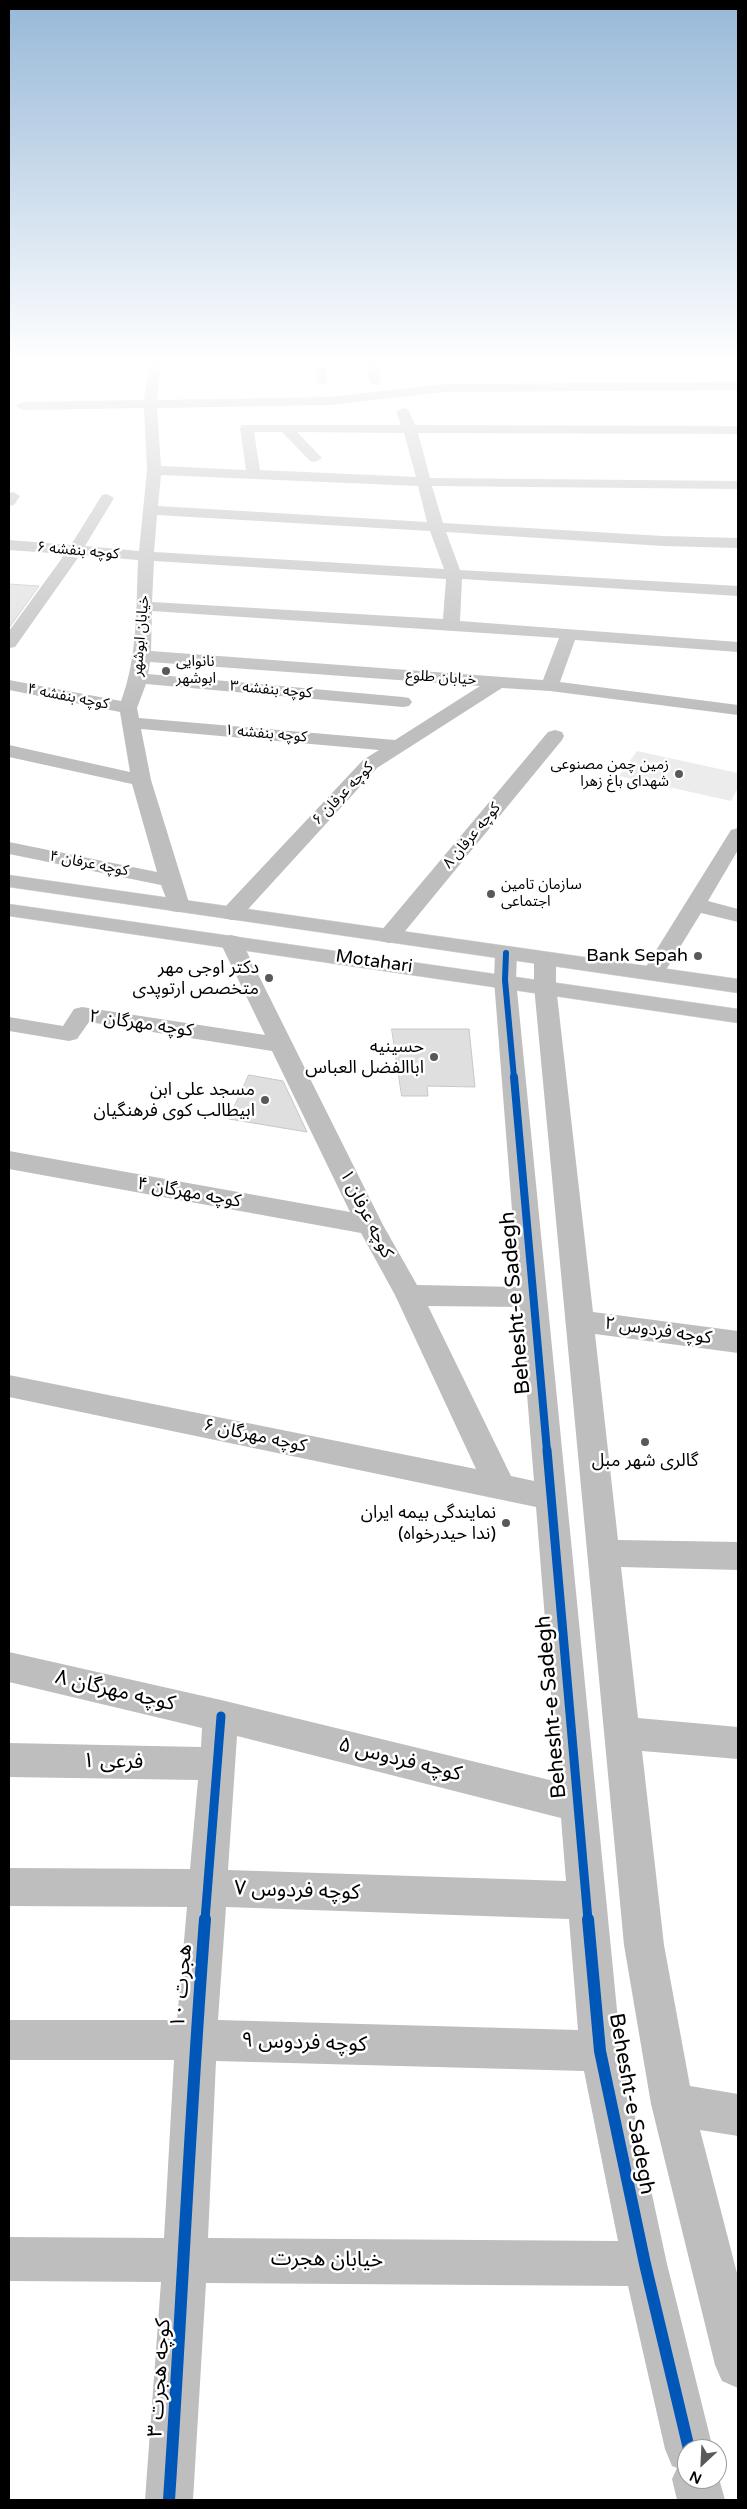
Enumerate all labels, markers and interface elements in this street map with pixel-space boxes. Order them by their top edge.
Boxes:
street label: کوچه بنفشه ۶ [36,538,120,564]
street label: خیابان ابوشهر [128,595,154,677]
place label: نانوایی ابوشهر [176,653,216,688]
marker: نانوایی ابوشهر [160,665,172,677]
street label: خیابان طلوع [405,667,477,689]
street label: کوچه بنفشه ۳ [229,677,313,703]
street label: کوچه بنفشه ۴ [26,680,110,714]
street label: کوچه بنفشه ۱ [224,721,308,747]
place label: زمین چمن مصنوعی شهدای باغ زهرا [551,756,669,791]
street label: کوچه عرفان ۶ [309,759,377,829]
marker: زمین چمن مصنوعی شهدای باغ زهرا [673,768,685,780]
street label: کوچه عرفان ۸ [439,800,505,872]
street label: کوچه عرفان ۴ [48,848,130,880]
place label: سازمان تامین اجتماعی [501,876,582,911]
marker: سازمان تامین اجتماعی [485,888,497,900]
place label: Bank Sepah [586,945,688,967]
street label: Motahari [334,946,414,978]
marker: Bank Sepah [692,950,704,962]
place label: دکتر اوجی مهر متخصص ارتوپدی [132,957,259,1000]
marker: دکتر اوجی مهر متخصص ارتوپدی [263,972,275,984]
street label: کوچه مهرگان ۲ [88,1006,194,1042]
place label: حسینیه اباالفضل العباس [305,1036,424,1078]
marker: حسینیه اباالفضل العباس [428,1051,440,1063]
place label: مسجد علی ابن ابیطالب کوی فرهنگیان [93,1079,255,1122]
marker: مسجد علی ابن ابیطالب کوی فرهنگیان [259,1094,271,1106]
street label: کوچه عرفان ۱ [335,1166,397,1262]
street label: کوچه مهرگان ۴ [135,1173,243,1213]
street label: Behesht-e Sadegh [495,1211,537,1395]
street label: کوچه فردوس ۲ [603,1313,713,1349]
street label: کوچه مهرگان ۶ [201,1415,309,1457]
marker: گالری شهر مبل [639,1436,651,1448]
place label: گالری شهر مبل [592,1450,698,1472]
place label: نمایندگی بیمه ایران (ندا حیدرخواه) [361,1502,496,1545]
marker: نمایندگی بیمه ایران (ندا حیدرخواه) [500,1517,512,1529]
street label: Behesht-e Sadegh [531,1615,573,1799]
street label: کوچه مهرگان ۸ [53,1665,177,1717]
street label: کوچه فردوس ۵ [336,1733,464,1787]
street label: فرعی ۱ [82,1749,144,1775]
street label: کوچه فردوس ۷ [234,1876,360,1906]
street label: هجرت ۱۰ [166,1943,198,2029]
street label: Behesht-e Sadegh [603,2011,659,2197]
street label: کوچه فردوس ۹ [241,2028,367,2058]
street label: خیابان هجرت [271,2246,383,2274]
street label: کوچه هجرت ۳ [143,2318,177,2438]
north arrow [677,2439,727,2489]
text: N [687,2467,705,2487]

